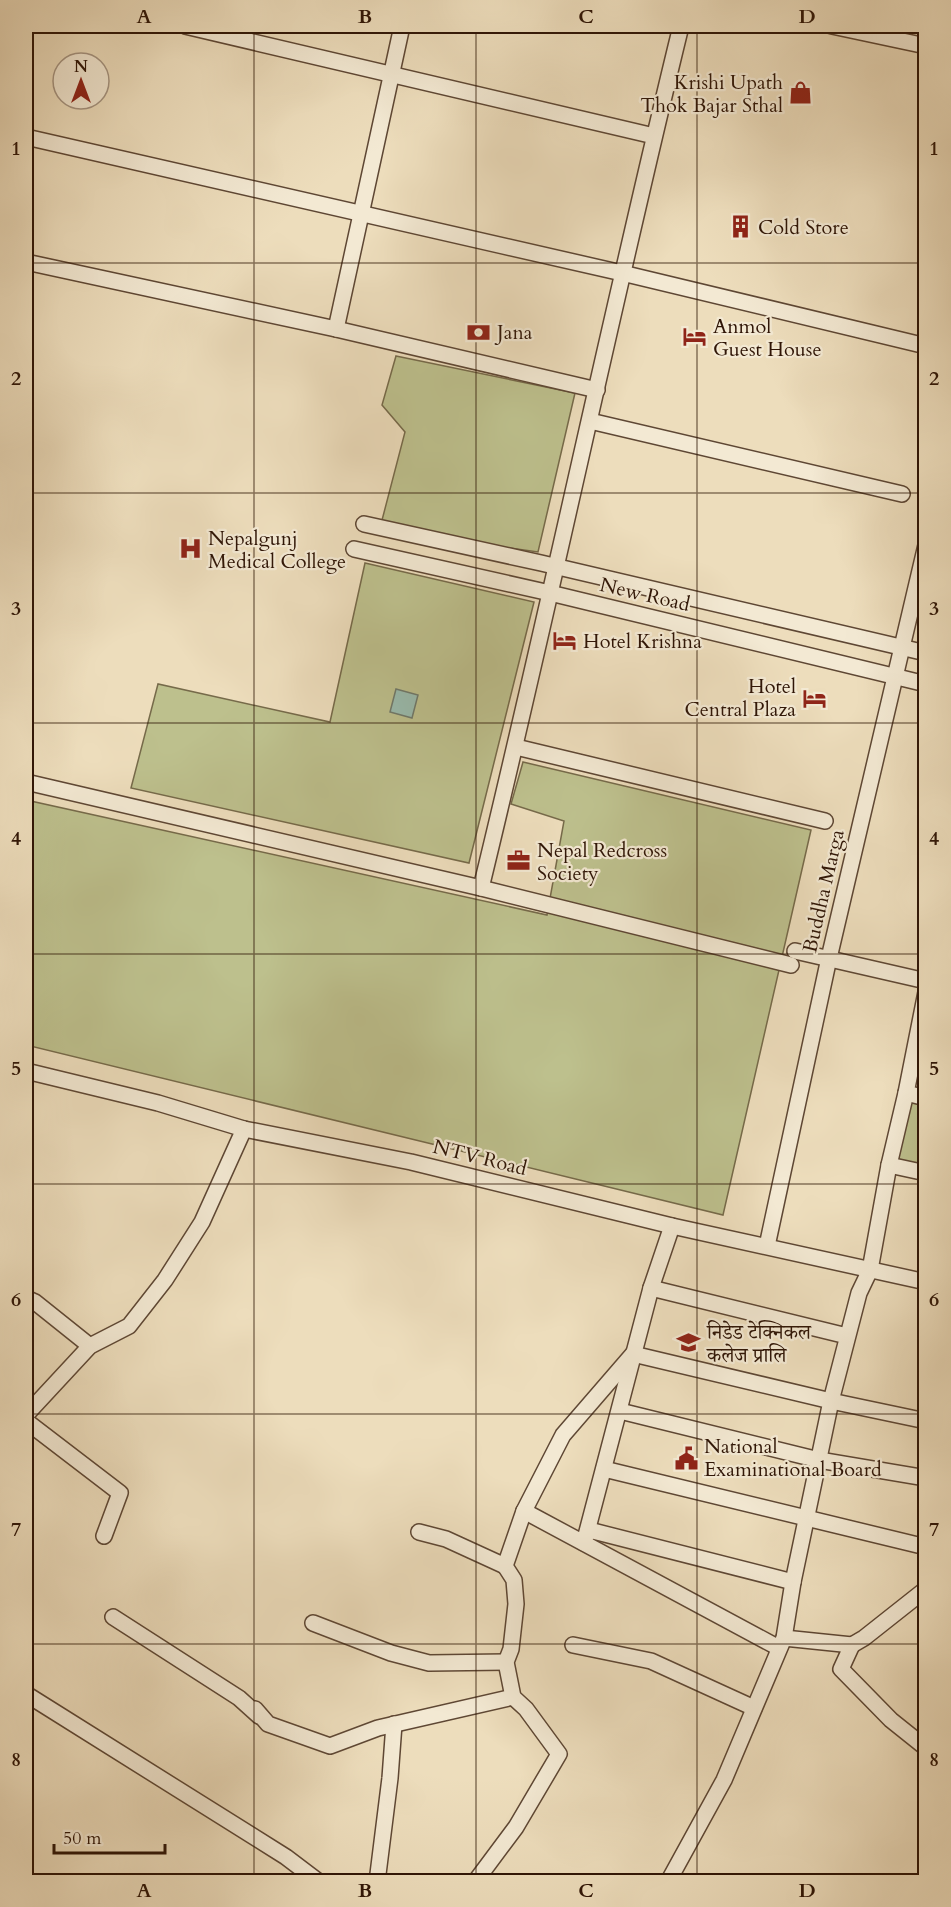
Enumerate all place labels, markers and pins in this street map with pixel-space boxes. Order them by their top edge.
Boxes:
place label: Krishi Upath Thok Bajar Sthal [640,69,783,119]
shop icon: Krishi Upath Thok Bajar Sthal [788,80,814,106]
building icon: Cold Store [727,214,753,240]
place label: Cold Store [758,214,849,241]
place label: Anmol Guest House [713,313,822,363]
bank icon: Jana [466,319,492,345]
place label: Jana [494,319,533,346]
hotel icon: Anmol Guest House [682,324,708,350]
place label: Nepalgunj Medical College [208,525,346,575]
hospital icon: Nepalgunj Medical College [177,536,203,562]
hotel icon: Hotel Krishna [552,628,578,654]
place label: Hotel Krishna [583,628,702,655]
place label: Hotel Central Plaza [684,673,796,723]
hotel icon: Hotel Central Plaza [801,685,827,711]
place label: Nepal Redcross Society [537,837,667,887]
office icon: Nepal Redcross Society [506,848,532,874]
place label: निडेड टेक्निकल कलेज प्रालि [706,1319,812,1369]
school or university icon: निडेड टेक्निकल कलेज प्रालि [676,1330,702,1356]
place label: National Examinational Board [704,1433,882,1483]
public building icon: National Examinational Board [673,1445,699,1471]

